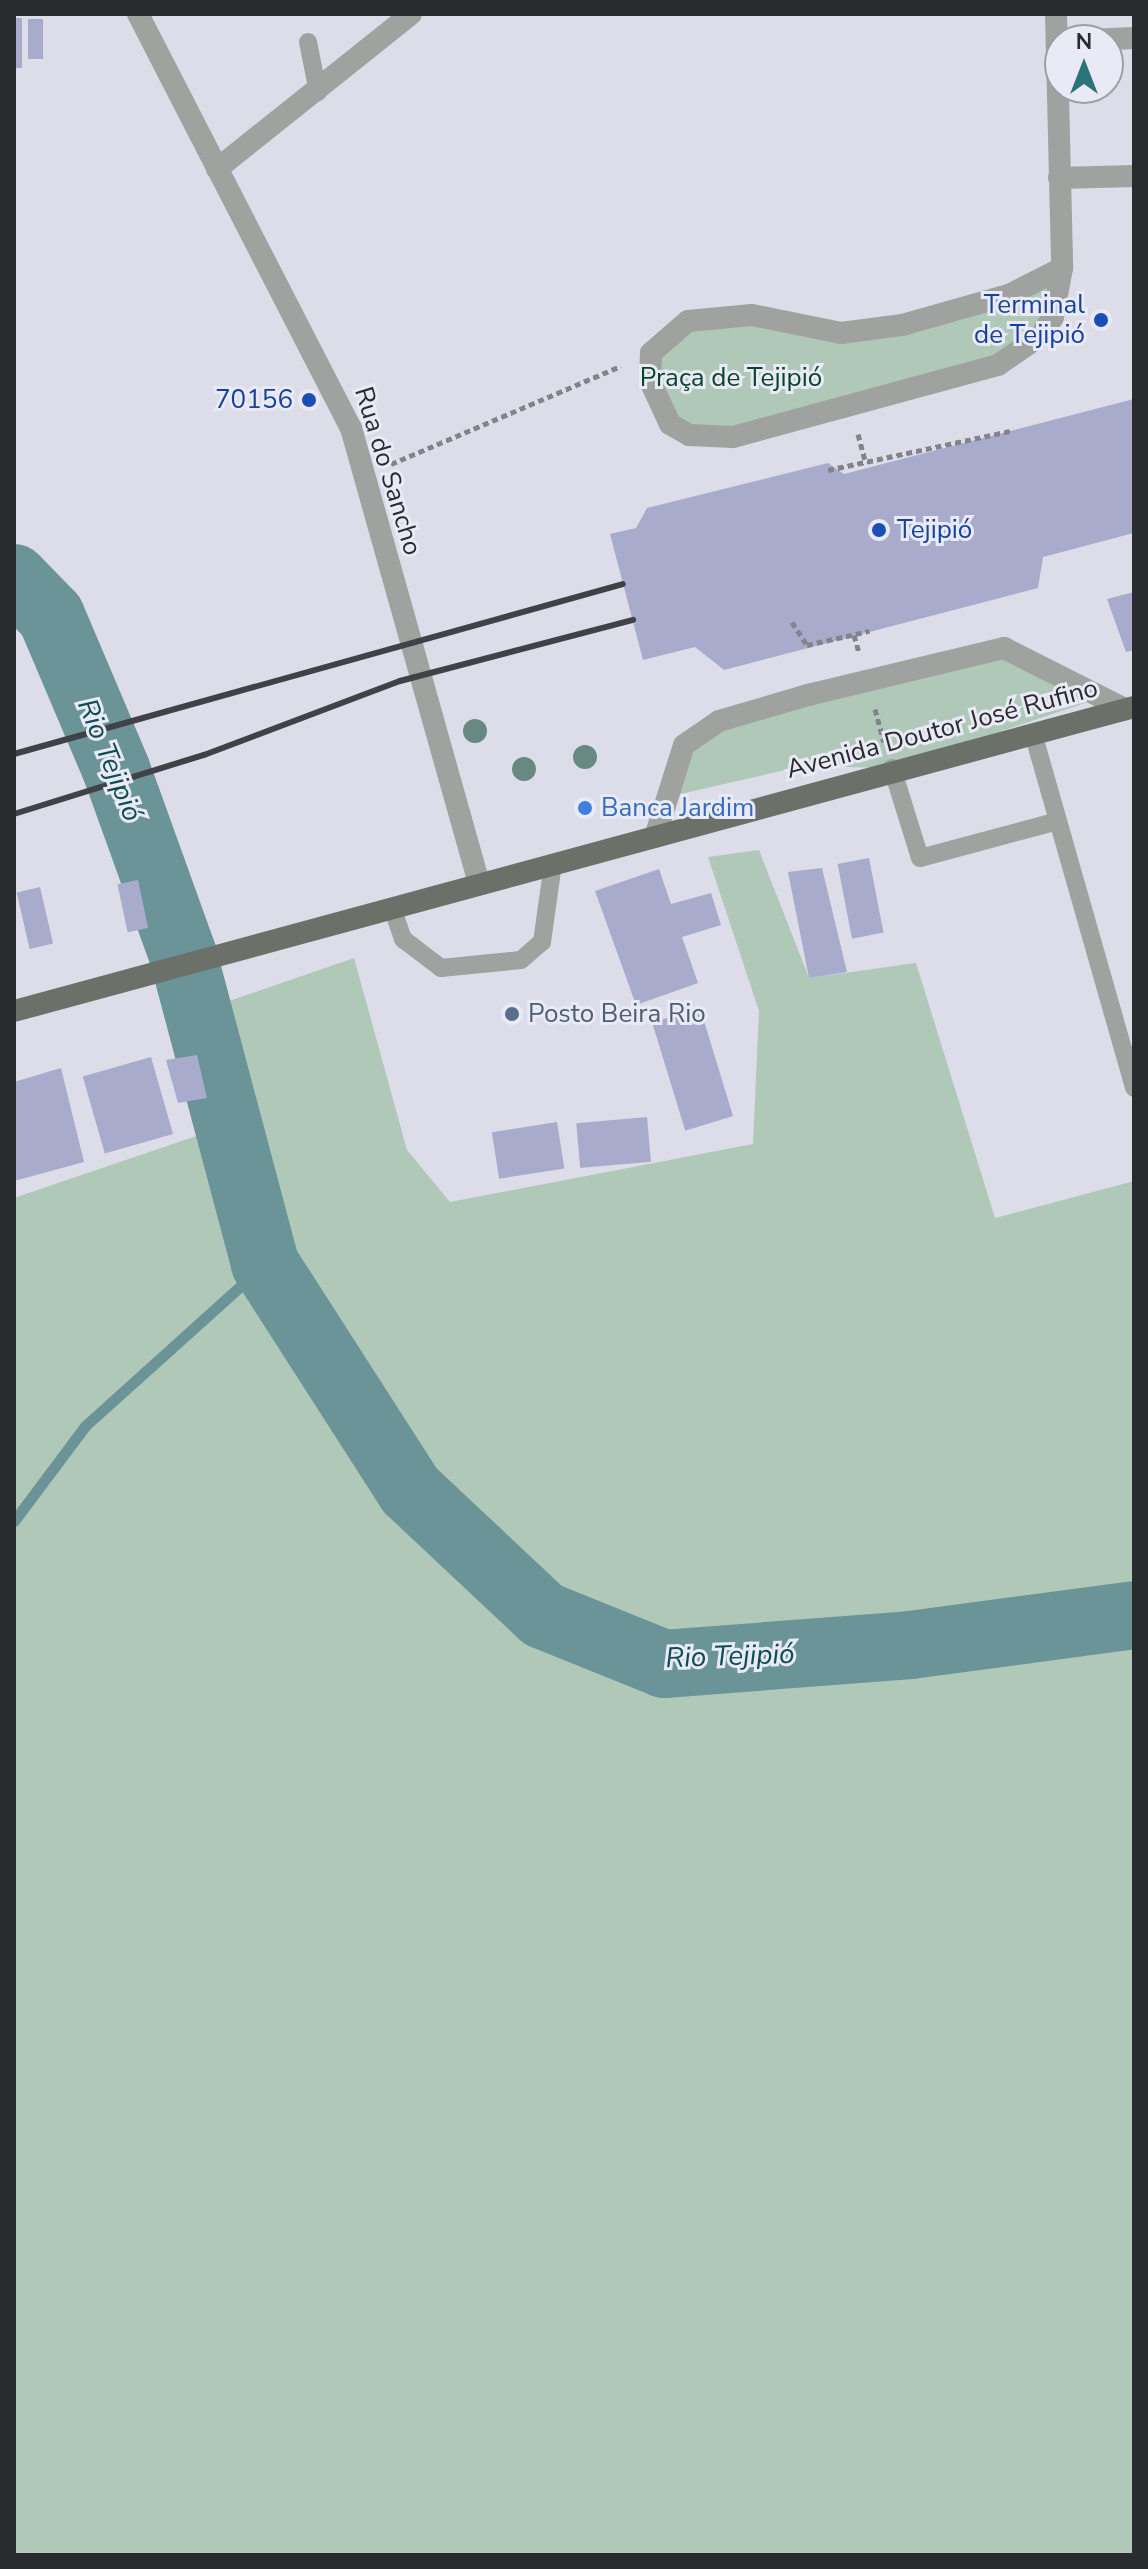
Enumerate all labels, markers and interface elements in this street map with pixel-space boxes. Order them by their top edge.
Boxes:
north arrow [1044,24,1124,104]
text: N [1076,27,1092,57]
place label: Terminal de Tejipió [974,289,1085,350]
marker: Terminal de Tejipió [1092,311,1110,329]
park label: Praça de Tejipió [640,362,822,394]
street label: Rua do Sancho [348,383,428,559]
place label: 70156 [215,384,293,416]
marker: 70156 [300,391,318,409]
place label: Tejipió [897,514,972,546]
marker: Tejipió [868,519,890,541]
street label: Avenida Doutor José Rufino [783,672,1101,786]
water label: Rio Tejipió [70,694,150,826]
place label: Banca Jardim [601,792,754,824]
marker: Banca Jardim [576,799,594,817]
place label: Posto Beira Rio [528,998,706,1030]
marker: Posto Beira Rio [503,1005,521,1023]
water label: Rio Tejipió [665,1637,795,1675]

